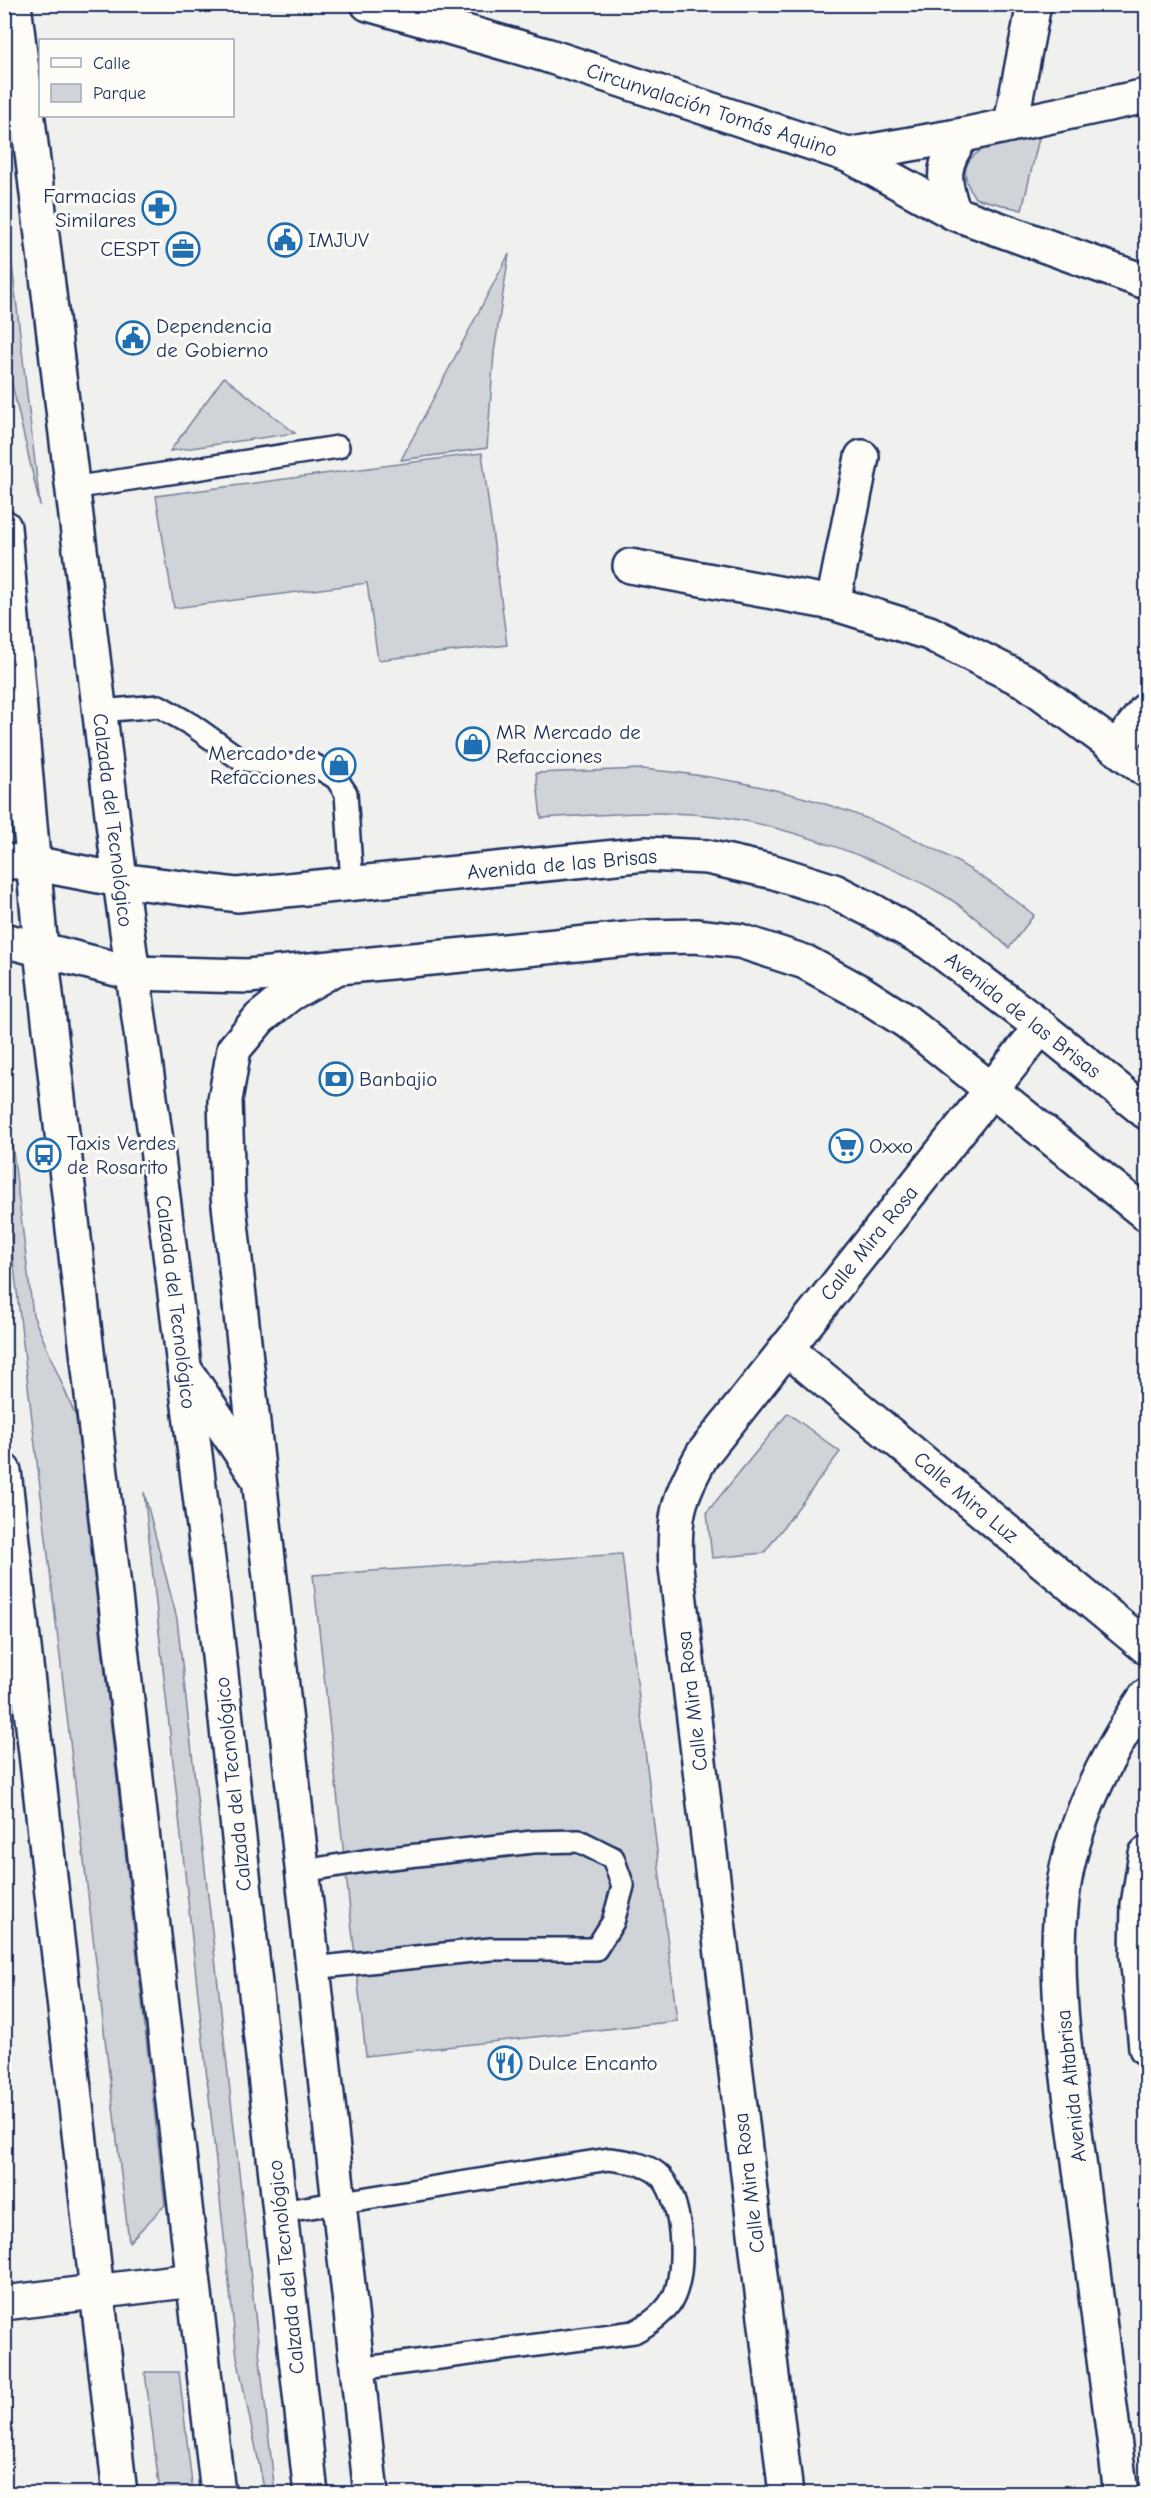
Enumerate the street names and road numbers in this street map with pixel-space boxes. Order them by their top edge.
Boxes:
street label: Circunvalación Tomás Aquino [584,58,840,162]
street label: Calzada del Tecnológico [88,712,138,928]
street label: Avenida de las Brisas [466,844,658,884]
street label: Avenida de las Brisas [940,947,1106,1083]
street label: Calle Mira Rosa [815,1181,923,1305]
street label: Calzada del Tecnológico [151,1194,201,1410]
street label: Calle Mira Luz [909,1446,1023,1548]
street label: Calle Mira Rosa [671,1629,713,1773]
street label: Calzada del Tecnológico [210,1676,256,1892]
street label: Avenida Altabrisa [1051,2009,1091,2163]
street label: Calle Mira Rosa [728,2111,770,2255]
street label: Calzada del Tecnológico [263,2159,309,2375]

